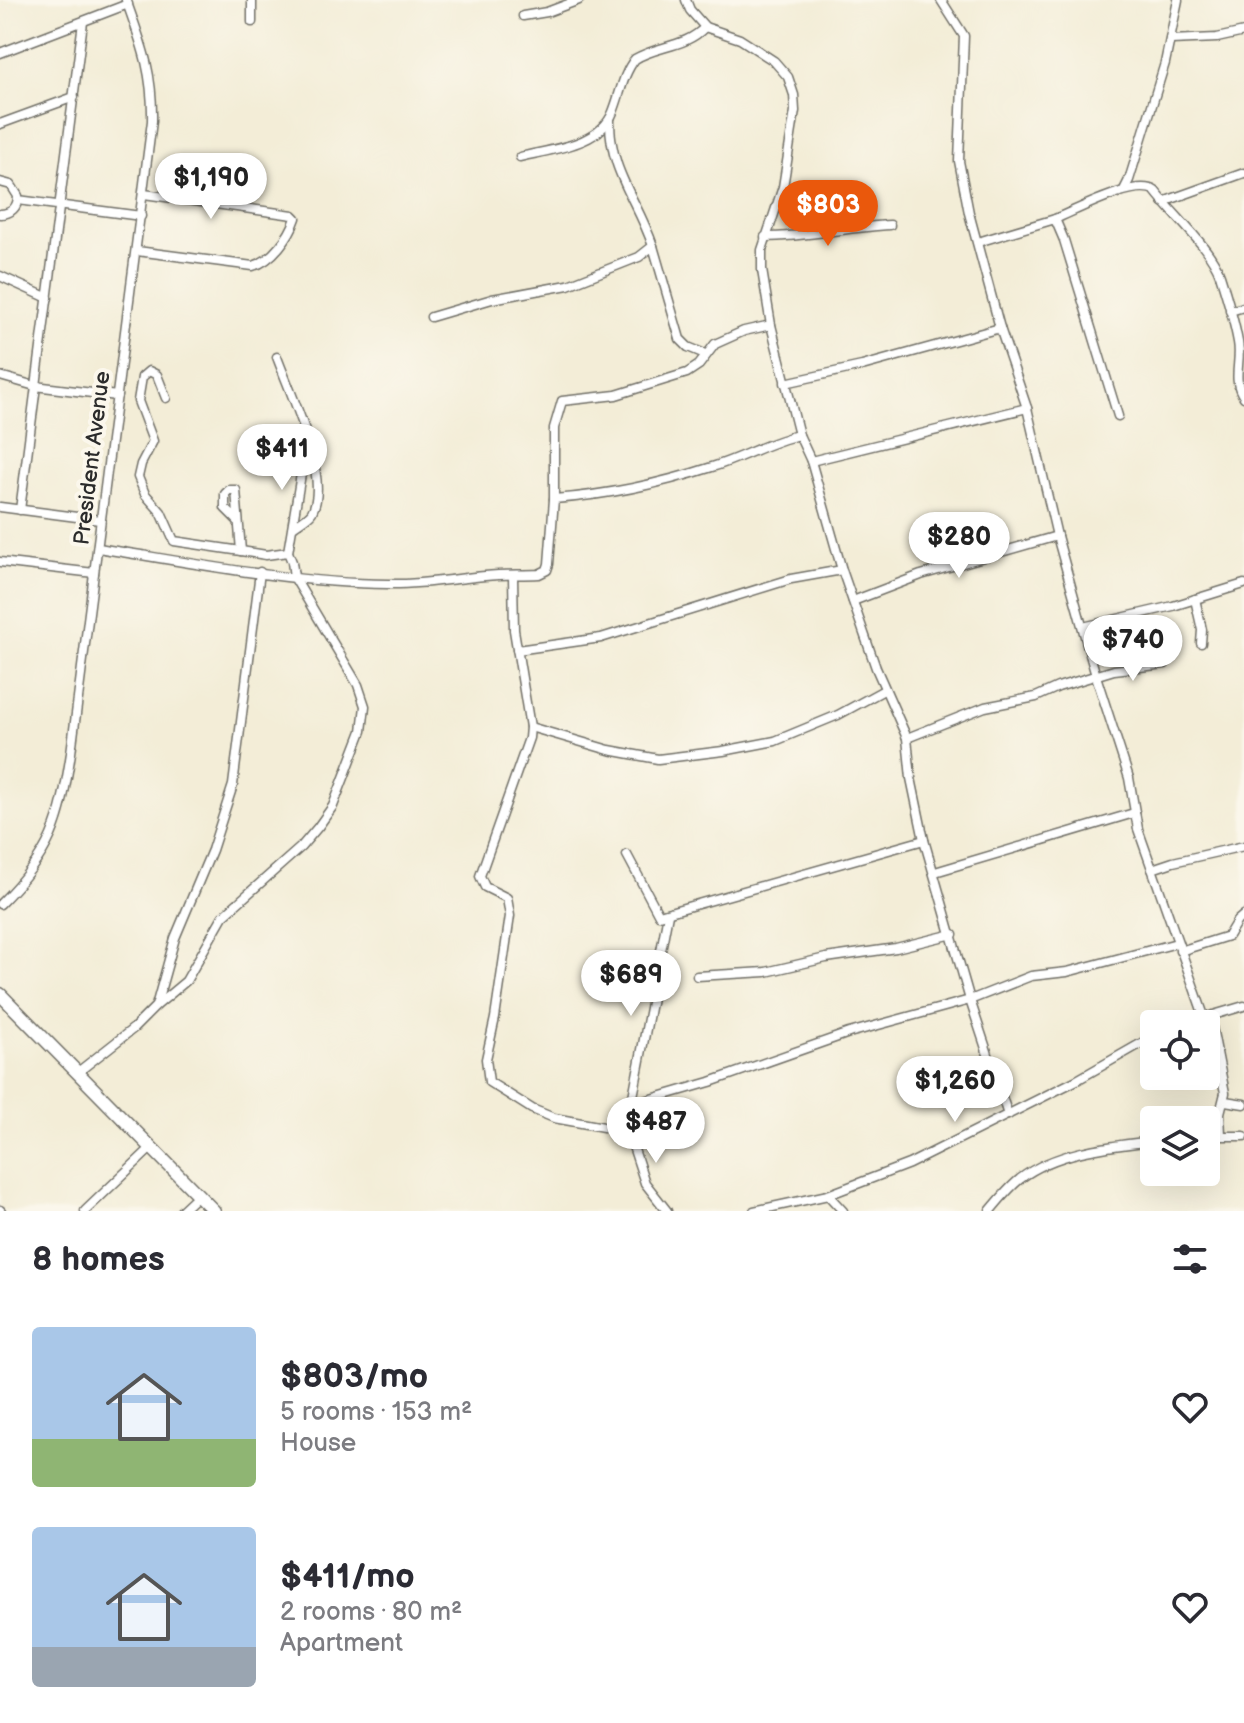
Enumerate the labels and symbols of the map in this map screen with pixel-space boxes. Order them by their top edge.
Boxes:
pin: $1,190 [146,153,276,221]
pin: $803 [781,180,875,248]
street label: President Avenue [68,370,117,547]
pin: $411 [235,424,329,492]
pin: $280 [912,512,1006,580]
pin: $740 [1086,615,1180,683]
pin: $689 [584,950,678,1018]
pin: $1,260 [890,1056,1020,1124]
pin: $487 [609,1097,703,1165]

